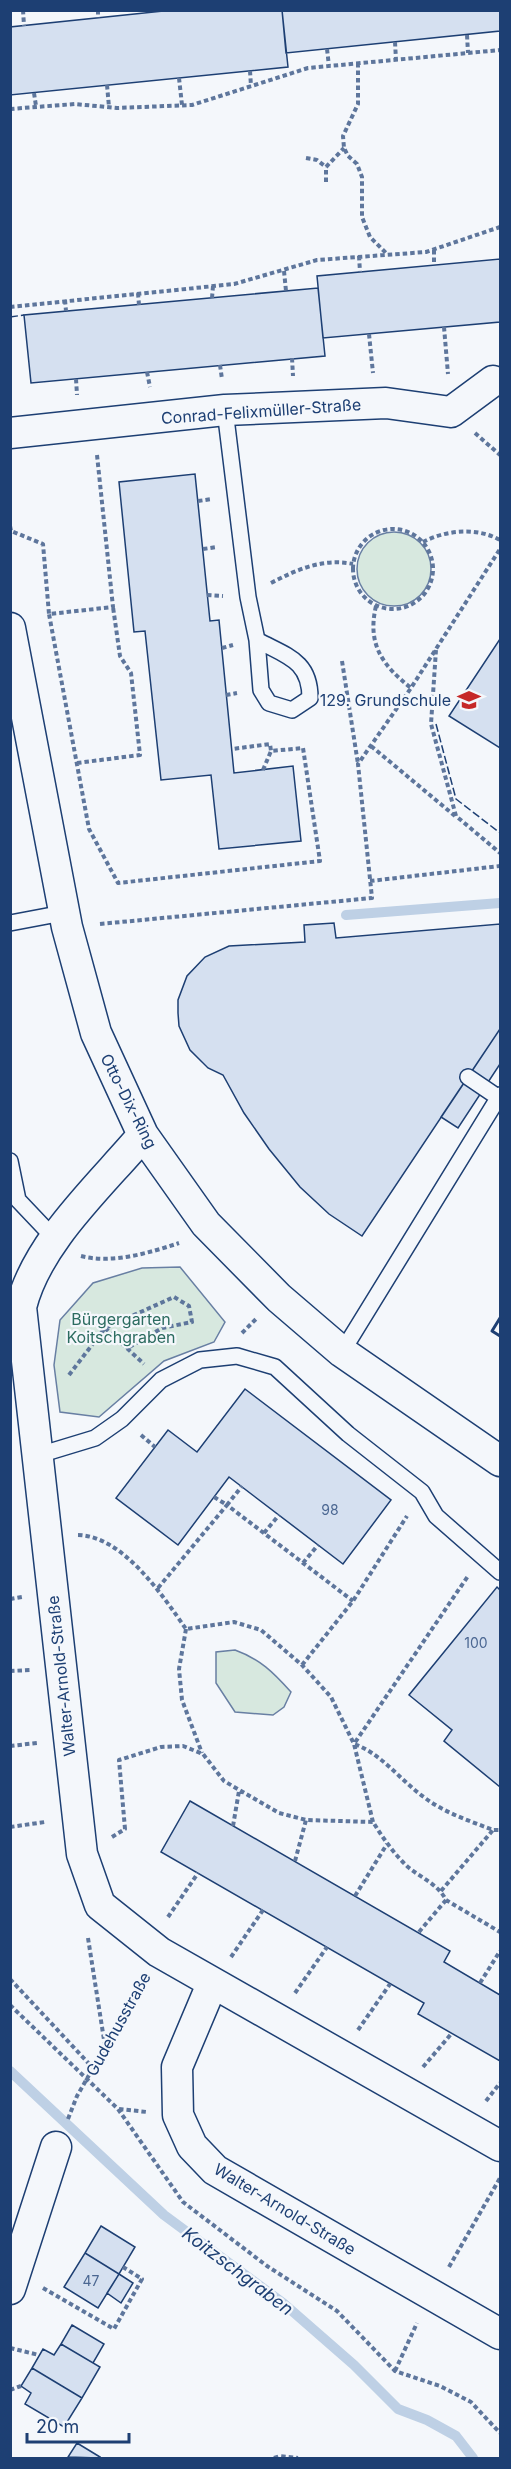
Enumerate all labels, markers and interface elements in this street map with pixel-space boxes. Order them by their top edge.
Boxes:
street label: Conrad-Felixmüller-Straße [160,394,362,428]
school or university icon: 129. Grundschule [456,687,482,713]
place label: 129. Grundschule [320,690,451,710]
street label: Otto-Dix-Ring [97,1050,161,1152]
park label: Bürgergarten Koitschgraben [66,1309,176,1347]
house number: 98 [321,1501,339,1518]
street label: Walter-Arnold-Straße [43,1595,79,1757]
house number: 100 [464,1634,488,1651]
street label: Gudehusstraße [81,1969,155,2079]
street label: Walter-Arnold-Straße [211,2159,359,2259]
water label: Koitzschgraben [178,2222,298,2320]
house number: 47 [83,2272,100,2289]
scale bar [27,2406,129,2444]
text: 20 m [36,2416,79,2437]

